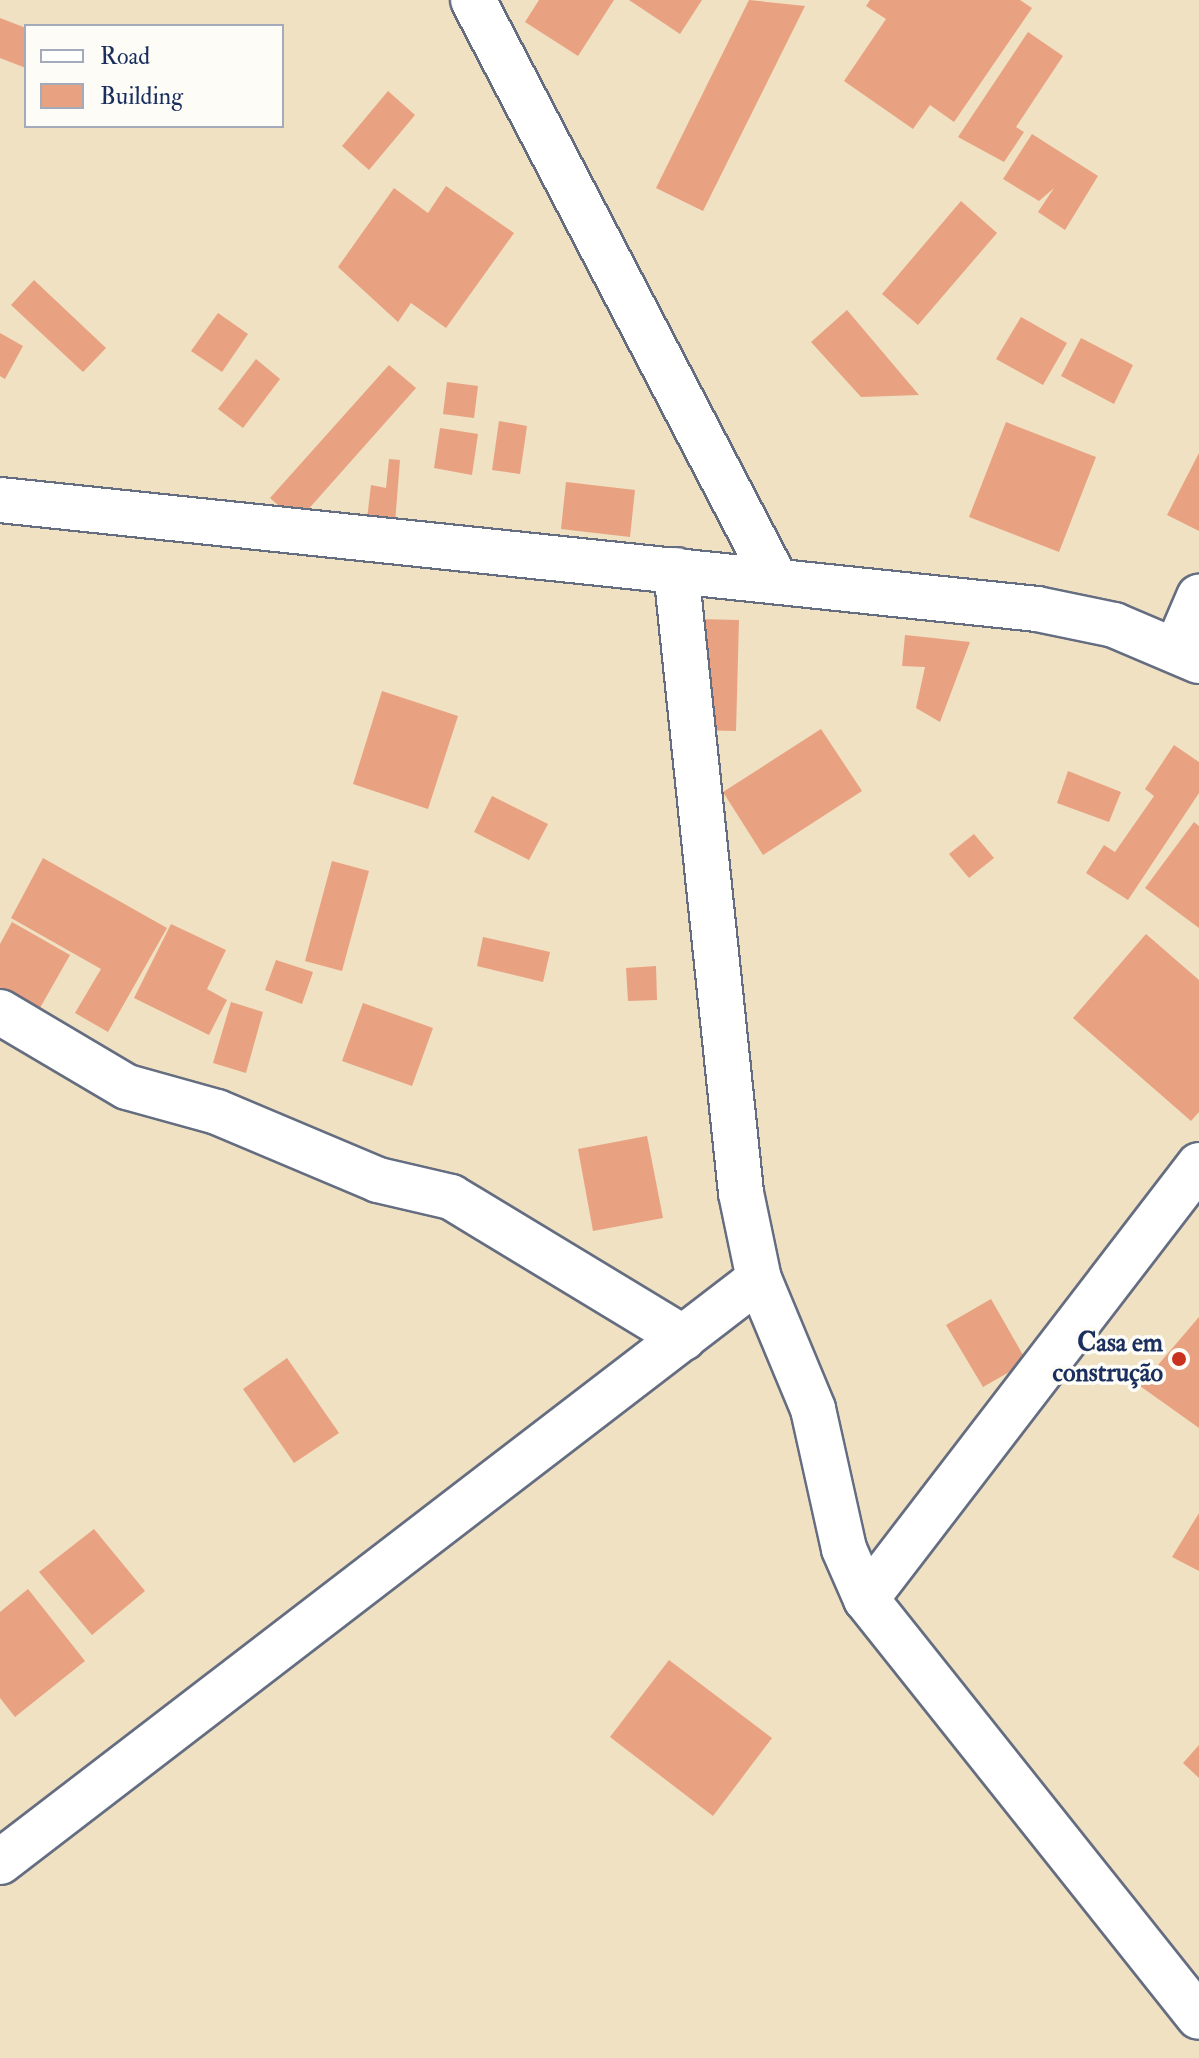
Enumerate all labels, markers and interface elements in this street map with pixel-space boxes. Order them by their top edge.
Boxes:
legend [24,24,284,128]
text: Road [100,41,150,72]
text: Building [100,81,183,112]
place label: Casa em construção [1052,1328,1163,1390]
marker: Casa em construção [1170,1350,1188,1368]

